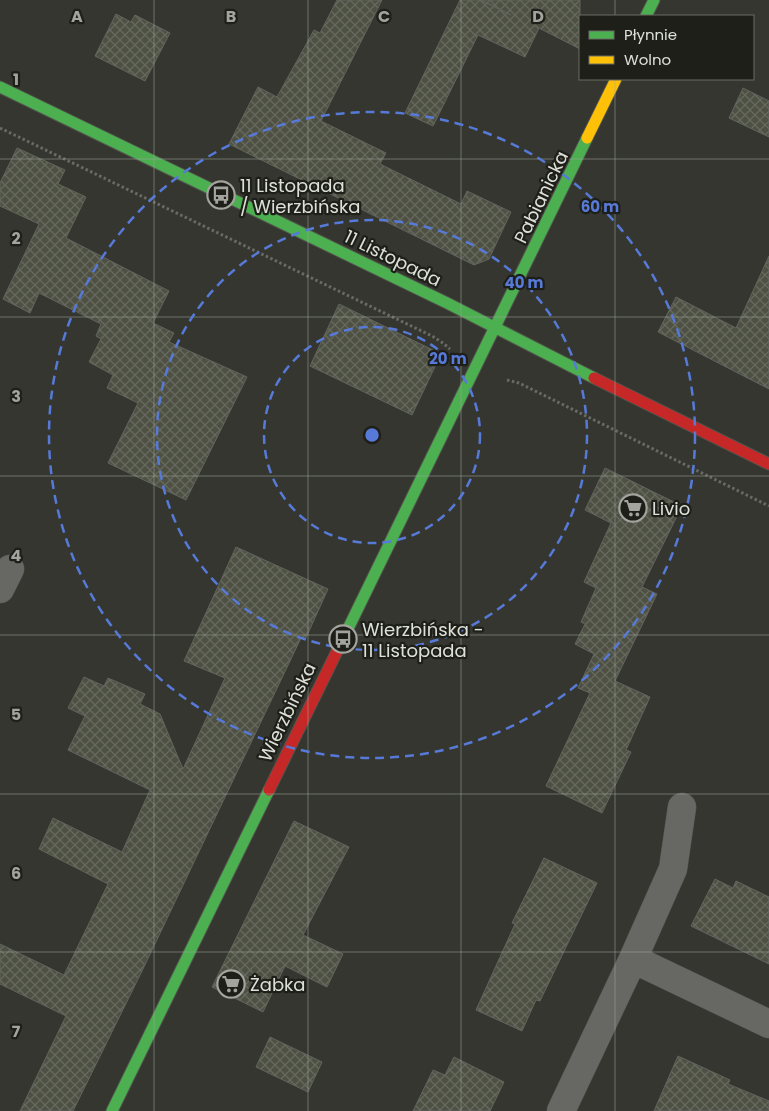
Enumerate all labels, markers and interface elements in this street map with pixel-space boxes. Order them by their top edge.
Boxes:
text: A [71,5,83,28]
text: B [226,5,236,28]
text: C [378,5,390,28]
text: D [532,5,544,28]
legend [579,15,754,80]
text: Płynnie [624,24,677,45]
text: Wolno [624,49,671,70]
text: 1 [13,68,19,91]
street label: Pabianicka [508,147,574,247]
place label: 11 Listopada / Wierzbińska [240,173,360,219]
bus stop icon: 11 Listopada / Wierzbińska [206,180,236,210]
text: 60 m [581,196,619,217]
street label: 11 Listopada [340,224,446,292]
text: 2 [11,227,21,250]
text: 40 m [504,272,544,293]
text: 20 m [429,348,467,369]
text: 3 [11,385,21,408]
centre of rings [363,426,381,444]
supermarket icon: Livio [618,493,648,523]
place label: Livio [652,496,690,521]
text: 4 [11,544,22,567]
place label: Wierzbińska - 11 Listopada [362,617,484,663]
bus stop icon: Wierzbińska - 11 Listopada [328,624,358,654]
street label: Wierzbińska [252,658,322,766]
text: 5 [11,703,21,726]
text: 6 [11,862,21,885]
supermarket icon: Żabka [216,969,246,999]
place label: Żabka [250,972,306,997]
text: 7 [12,1020,21,1043]

